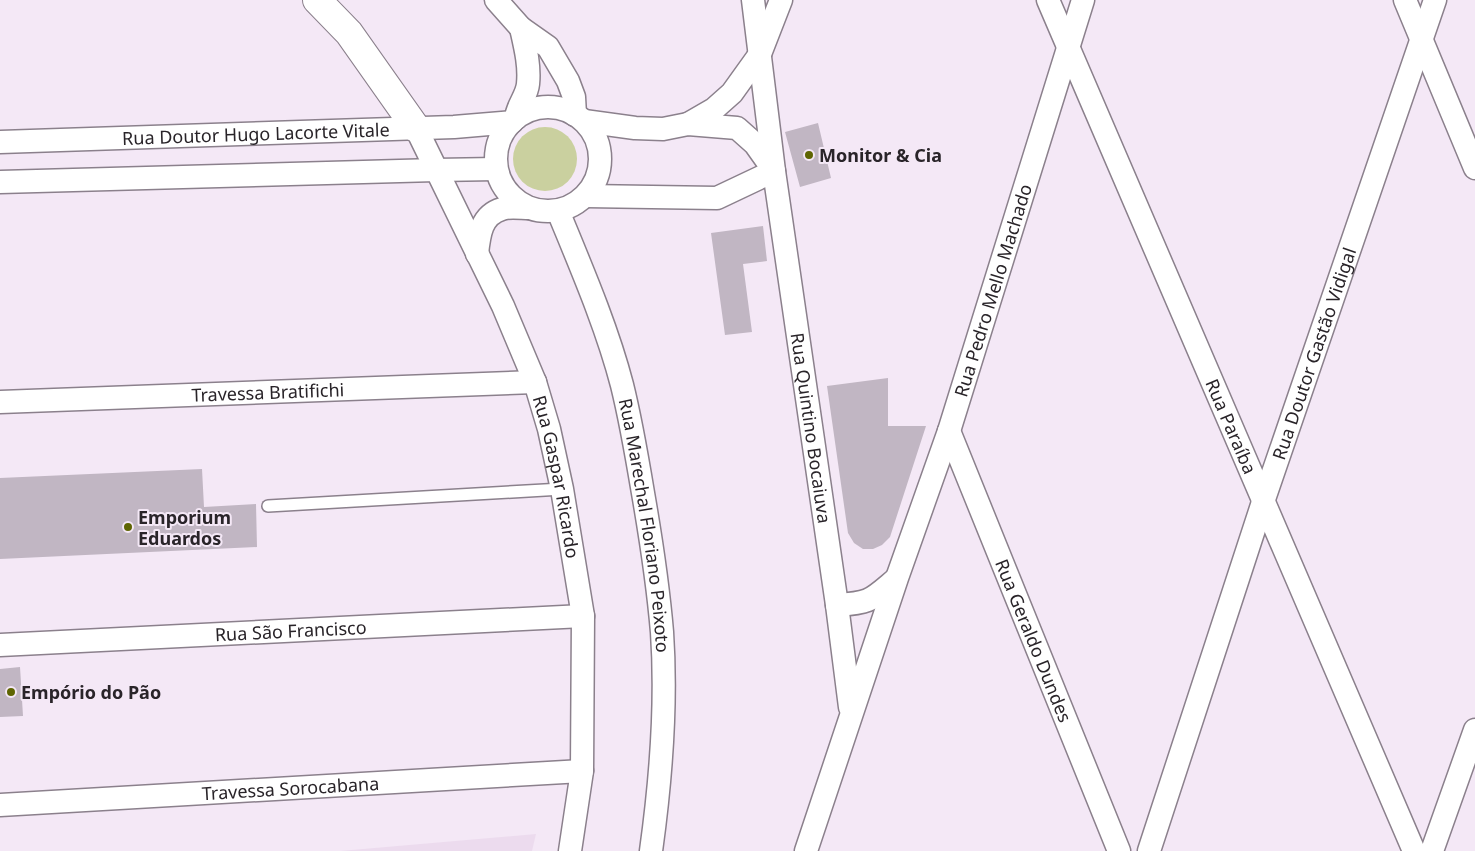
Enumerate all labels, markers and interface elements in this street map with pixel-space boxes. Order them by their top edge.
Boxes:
street label: Rua Doutor Hugo Lacorte Vitale [122,117,390,150]
place label: Monitor & Cia [819,143,942,167]
marker: Monitor & Cia [803,149,815,161]
street label: Rua Pedro Mello Machado [948,181,1037,400]
street label: Rua Doutor Gastão Vidigal [1266,244,1361,463]
street label: Rua Quintino Bocaiuva [786,331,837,525]
street label: Rua Paraíba [1200,375,1262,477]
street label: Travessa Bratifichi [191,377,345,407]
street label: Rua Gaspar Ricardo [528,392,585,560]
street label: Rua Marechal Floriano Peixoto [614,396,675,653]
place label: Emporium Eduardos [138,505,231,550]
marker: Emporium Eduardos [122,521,134,533]
street label: Rua Geraldo Dundes [990,555,1078,726]
street label: Rua São Francisco [214,615,367,646]
place label: Empório do Pão [21,680,161,704]
marker: Empório do Pão [5,686,17,698]
street label: Travessa Sorocabana [201,771,380,805]

